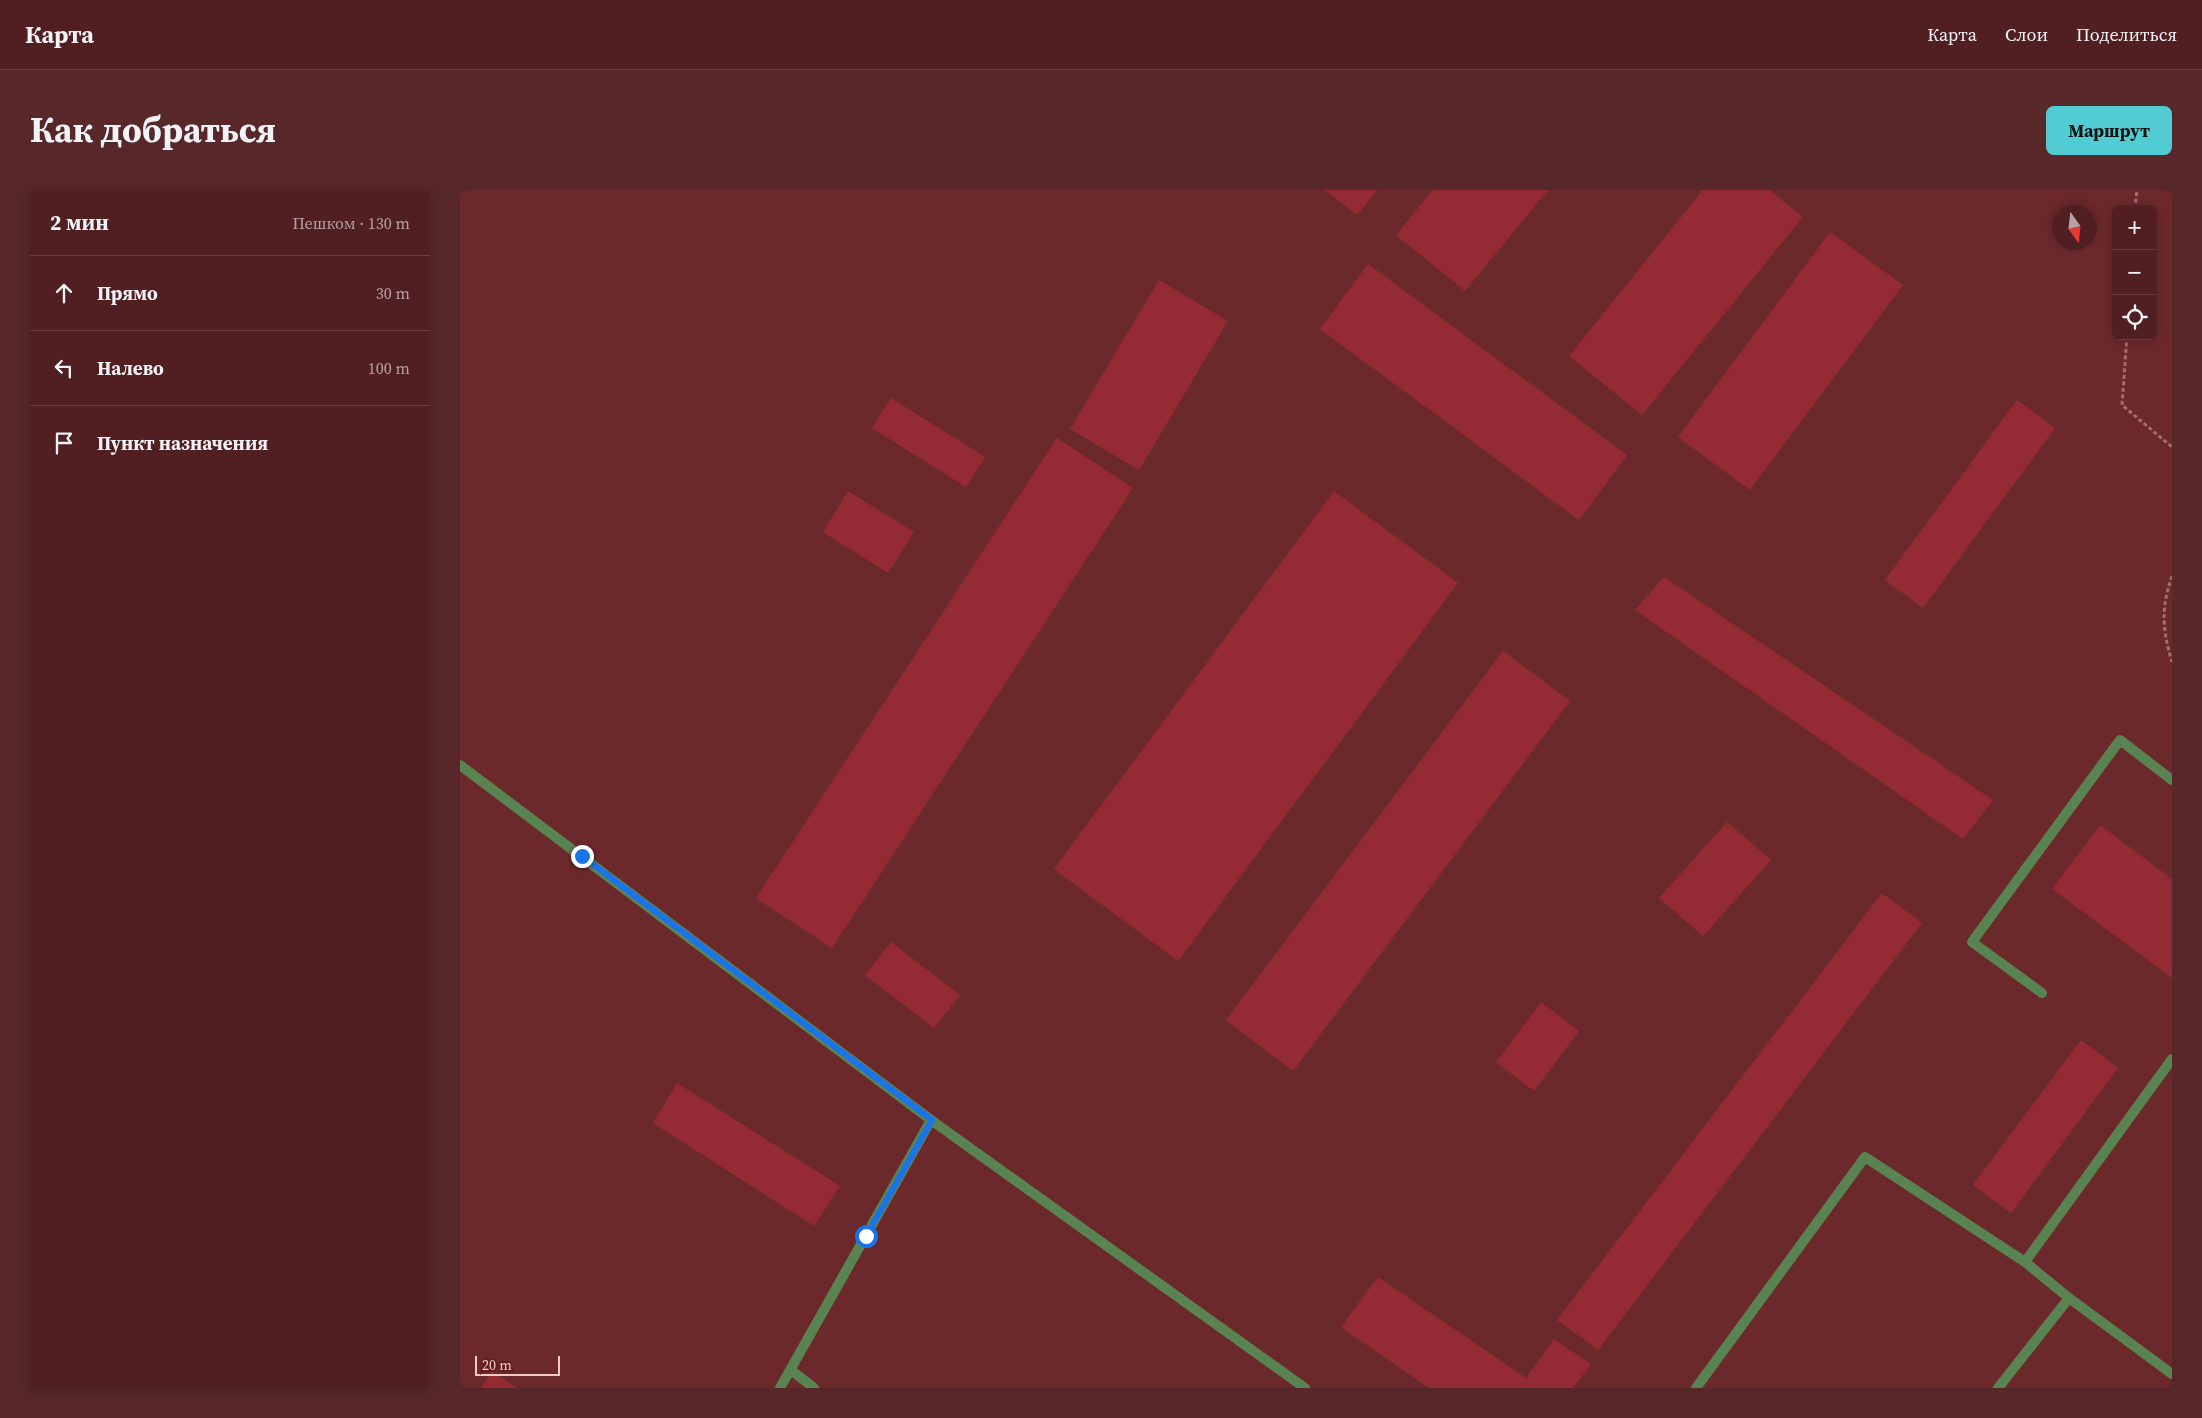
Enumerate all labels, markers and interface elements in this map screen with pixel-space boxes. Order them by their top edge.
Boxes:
text: Карта [25,18,94,51]
text: Карта [1927,22,1977,47]
text: Слои [2005,22,2048,47]
text: Поделиться [2076,22,2177,47]
text: Как добраться [30,106,276,154]
button: Маршрут [2046,106,2172,155]
north arrow [2052,205,2097,250]
map controls [2112,205,2157,340]
button: + [2112,205,2157,250]
text: 2 мин [50,208,109,237]
text: Пешком · 130 m [292,212,410,234]
button: − [2112,250,2157,295]
icon: ahead [50,279,78,307]
text: Прямо [97,280,158,306]
text: 30 m [376,282,410,304]
button: locate [2112,295,2157,340]
icon: left [50,354,78,382]
text: Налево [97,355,164,381]
text: 100 m [368,357,410,379]
icon: arrive [50,429,78,457]
text: Пункт назначения [97,430,268,456]
route end [571,845,594,868]
route start [855,1225,878,1248]
scale bar [475,1353,560,1376]
text: 20 m [482,1355,512,1375]

